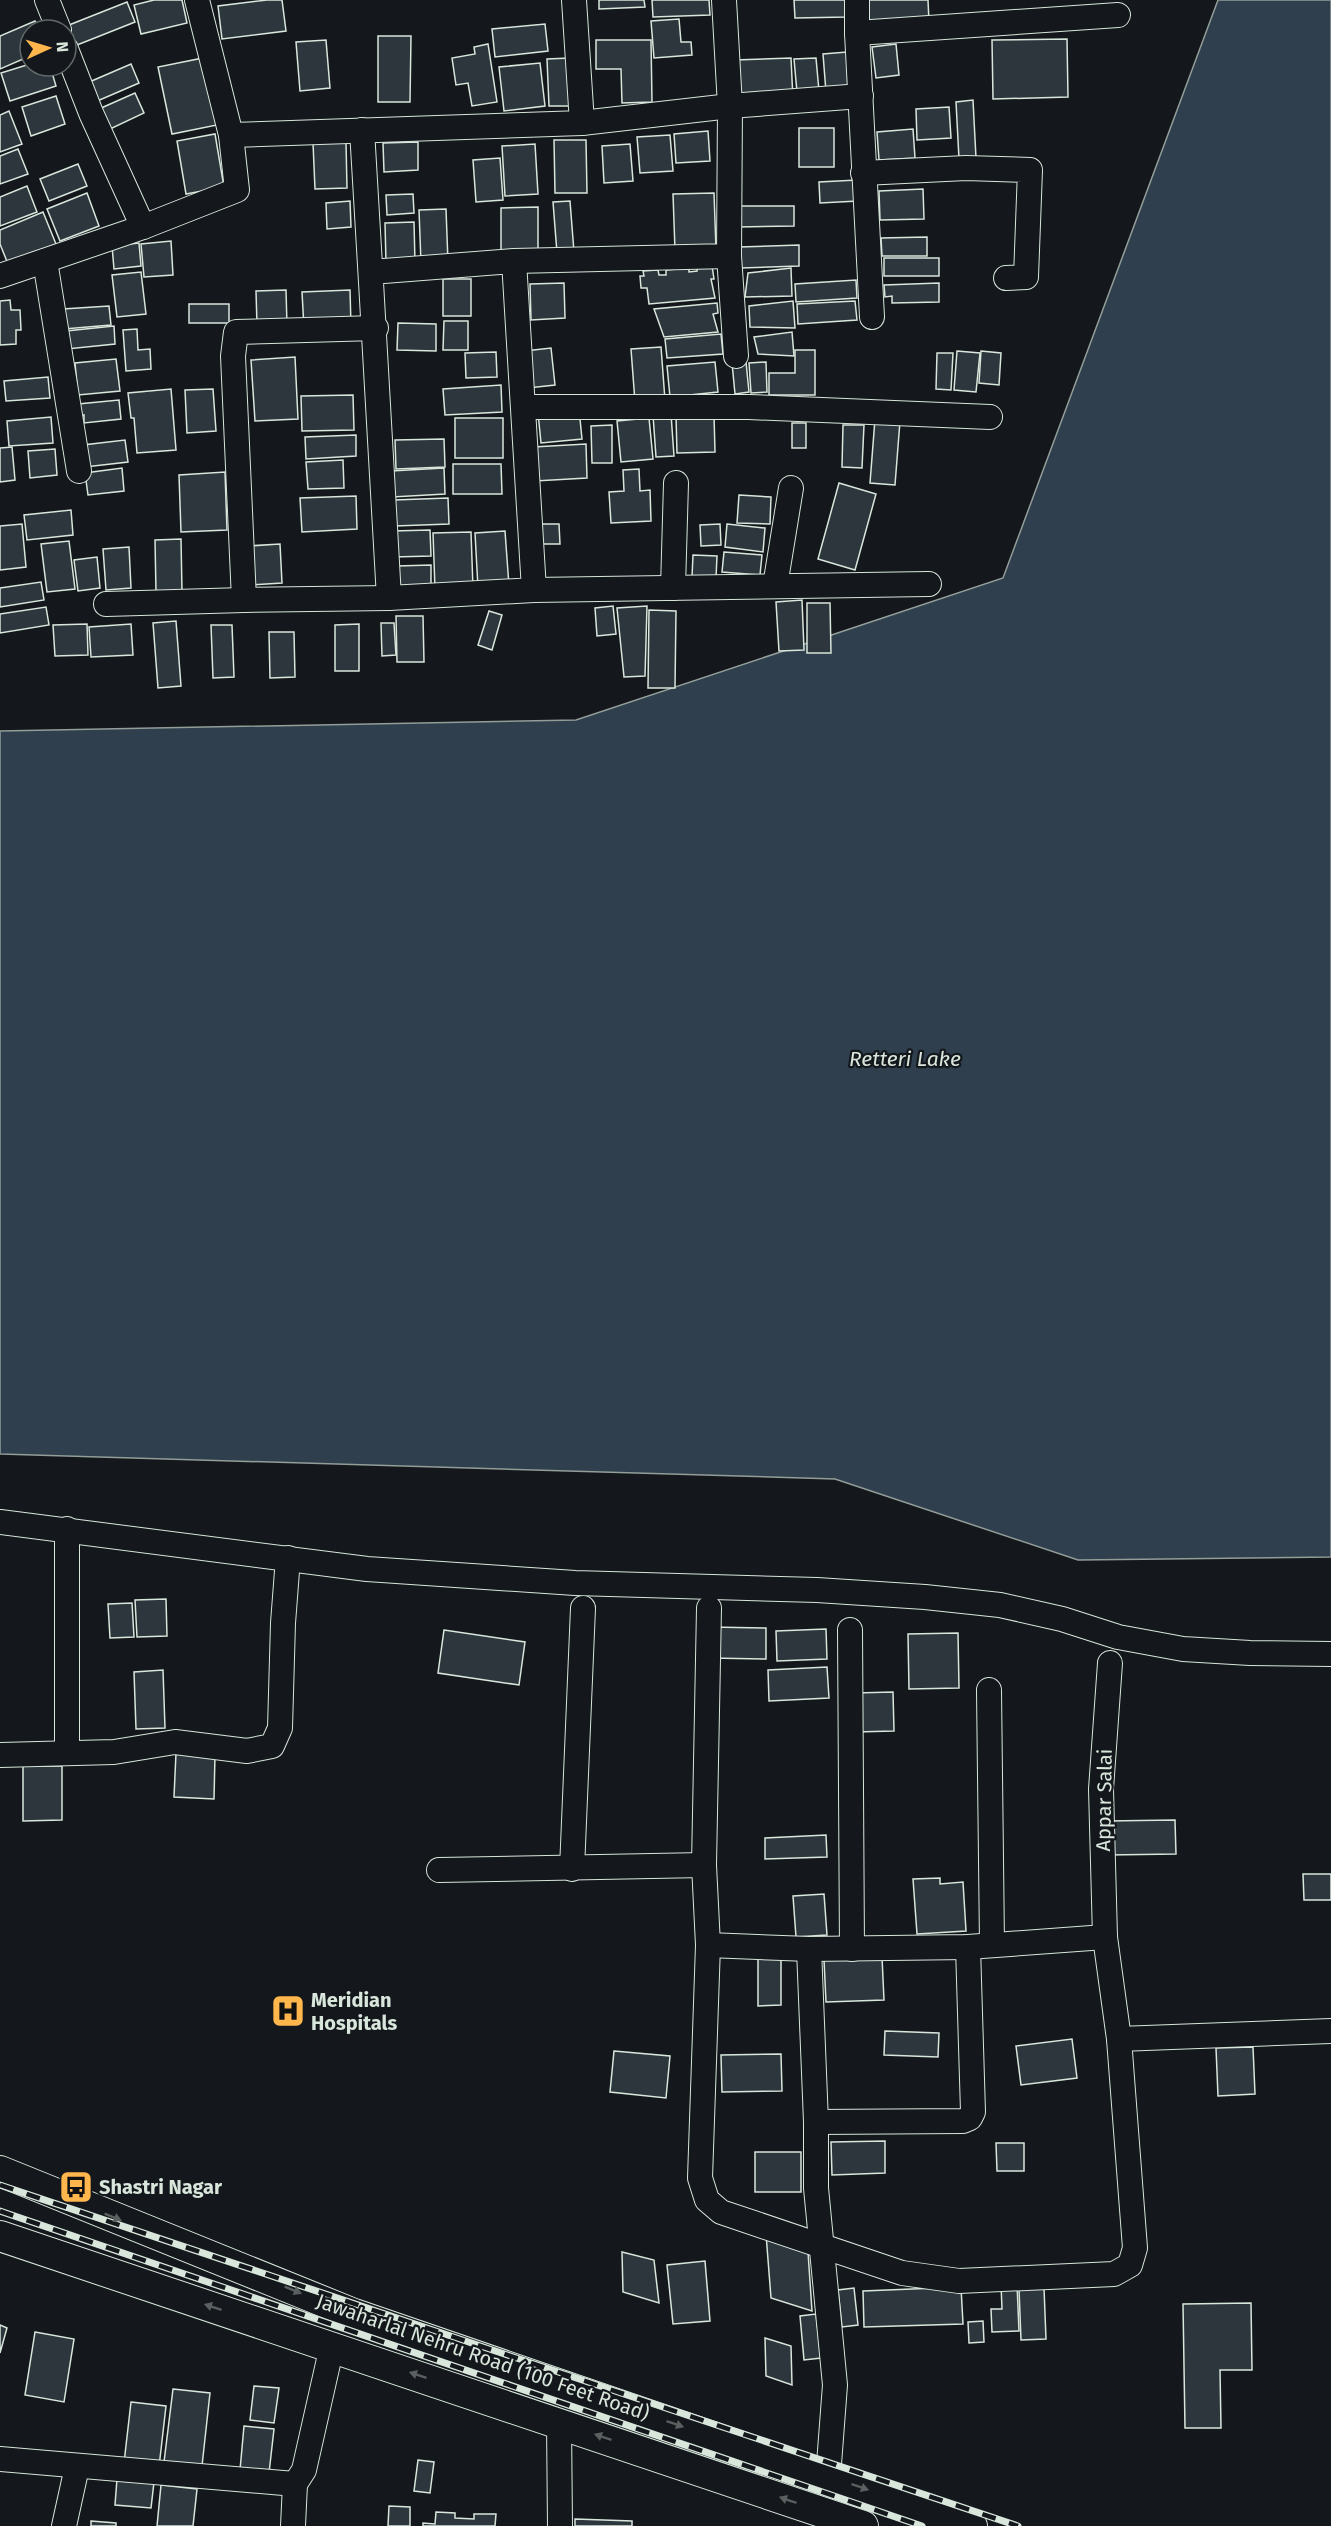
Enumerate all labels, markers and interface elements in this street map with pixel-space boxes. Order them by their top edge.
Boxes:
north arrow [18,18,78,78]
text: N [53,41,72,53]
water label: Retteri Lake [849,1046,961,1072]
street label: Appar Salai [1091,1748,1117,1852]
place label: Meridian Hospitals [311,1988,397,2035]
hospital icon: Meridian Hospitals [270,1993,306,2029]
bus stop icon: Shastri Nagar [58,2169,94,2205]
place label: Shastri Nagar [99,2175,223,2199]
one-way arrow [104,2212,122,2222]
one-way arrow [285,2285,303,2295]
street label: Jawaharlal Nehru Road (100 Feet Road) [313,2289,653,2425]
one-way arrow [204,2301,222,2311]
one-way arrow [409,2370,427,2379]
one-way arrow [666,2420,684,2430]
one-way arrow [594,2432,612,2442]
one-way arrow [851,2483,869,2493]
one-way arrow [779,2495,797,2505]

